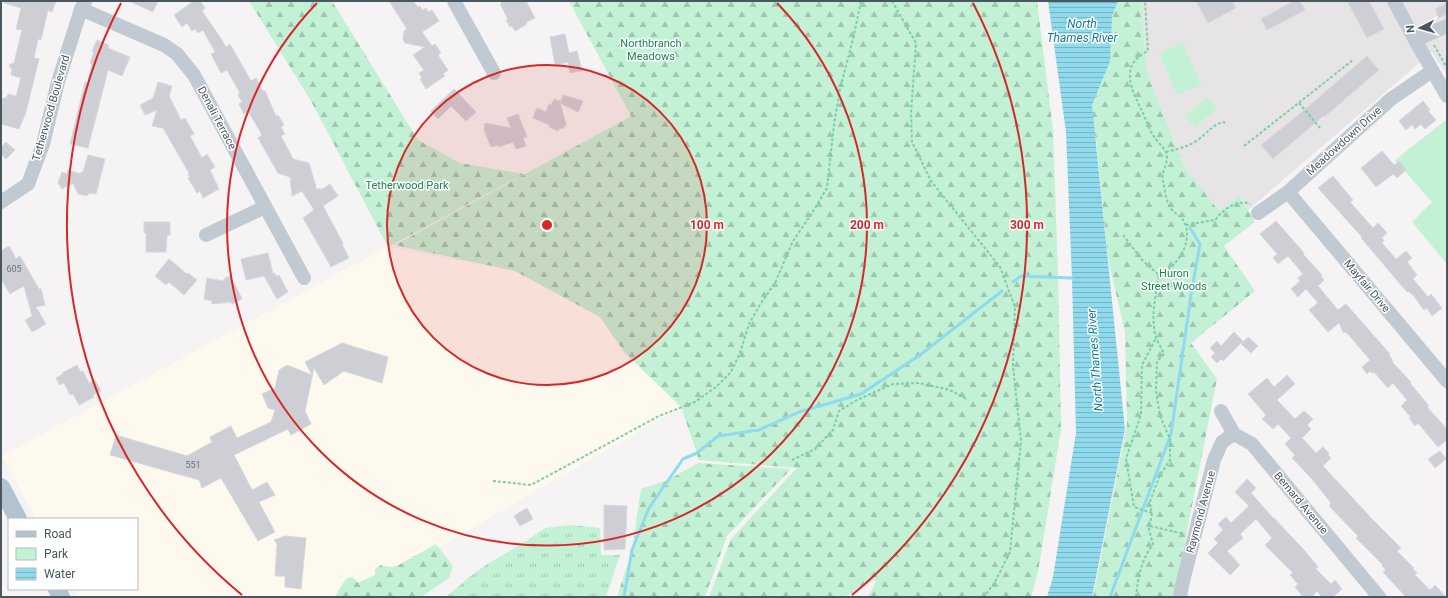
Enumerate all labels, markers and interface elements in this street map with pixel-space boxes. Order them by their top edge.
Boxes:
north arrow [1400,8,1440,48]
water label: North Thames River [1047,17,1118,45]
text: N [1404,24,1417,34]
park label: Northbranch Meadows [620,37,682,63]
street label: Tetherwood Boulevard [30,54,72,162]
street label: Denali Terrace [195,84,239,152]
street label: Meadowdown Drive [1304,104,1384,178]
park label: Tetherwood Park [365,179,449,192]
centre of rings [540,218,554,232]
text: 100 m [690,218,724,232]
text: 200 m [850,218,884,232]
text: 300 m [1010,218,1044,232]
street label: Mayfair Drive [1341,257,1393,315]
house number: 605 [6,264,22,274]
park label: Huron Street Woods [1141,267,1207,293]
water label: North Thames River [1084,307,1106,412]
house number: 551 [185,460,201,470]
street label: Raymond Avenue [1184,469,1218,555]
street label: Bernard Avenue [1271,469,1331,537]
legend [8,518,138,590]
text: Road [44,527,72,541]
text: Park [44,547,69,561]
text: Water [44,567,75,581]

